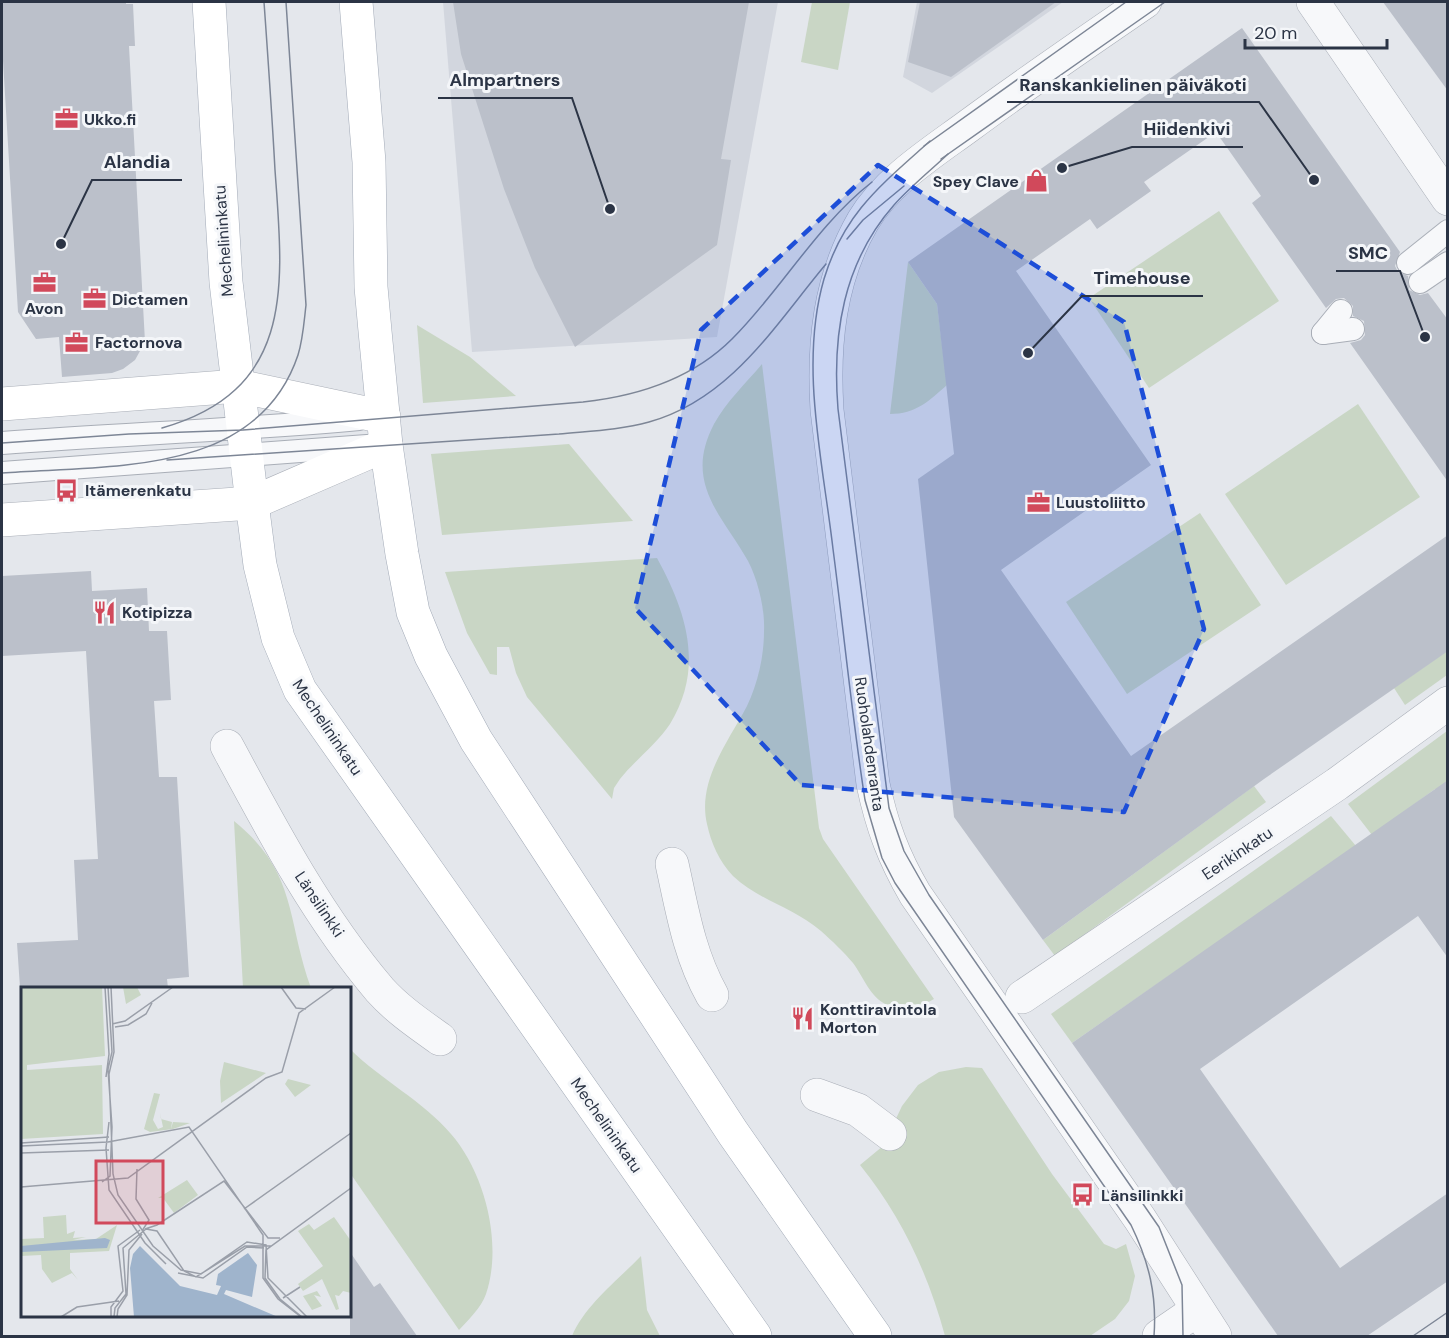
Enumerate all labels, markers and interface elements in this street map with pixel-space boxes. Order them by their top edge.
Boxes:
scale bar [1245,12,1388,50]
text: 20 m [1254,21,1297,45]
callout: Almpartners [438,62,572,98]
callout: Ranskankielinen päiväkoti [1007,66,1259,102]
text: Almpartners [450,68,560,92]
text: Ranskankielinen päiväkoti [1019,73,1247,97]
office icon: Ukko.fi [53,106,79,132]
place label: Ukko.fi [84,109,136,130]
callout: Hiidenkivi [1132,111,1243,147]
text: Hiidenkivi [1144,117,1230,141]
callout: Alandia [92,144,182,180]
text: Alandia [104,150,170,174]
shop icon: Spey Clave [1024,168,1050,194]
place label: Spey Clave [933,171,1019,192]
street label: Mechelininkatu [209,185,238,297]
callout: SMC [1336,235,1400,271]
text: SMC [1348,241,1388,265]
callout: Timehouse [1082,260,1203,296]
text: Timehouse [1093,266,1191,290]
office icon: Avon [31,270,57,296]
office icon: Dictamen [81,286,107,312]
place label: Dictamen [112,289,188,310]
place label: Avon [25,298,63,319]
office icon: Factornova [64,329,90,355]
place label: Factornova [95,332,182,353]
bus stop icon: Itämerenkatu [54,477,80,503]
place label: Itämerenkatu [85,480,191,501]
office icon: Luustoliitto [1025,489,1051,515]
place label: Luustoliitto [1056,492,1146,513]
restaurant icon: Kotipizza [91,599,117,625]
place label: Kotipizza [122,602,192,623]
street label: Mechelininkatu [288,675,367,779]
street label: Ruoholahdenranta [850,676,889,813]
street label: Eerikinkatu [1198,822,1277,885]
street label: Länsilinkki [290,867,349,941]
inset map [21,987,351,1317]
place label: Konttiravintola Morton [820,999,937,1038]
restaurant icon: Konttiravintola Morton [789,1005,815,1031]
street label: Mechelininkatu [566,1074,647,1177]
bus stop icon: Länsilinkki [1070,1182,1096,1208]
place label: Länsilinkki [1101,1185,1183,1206]

